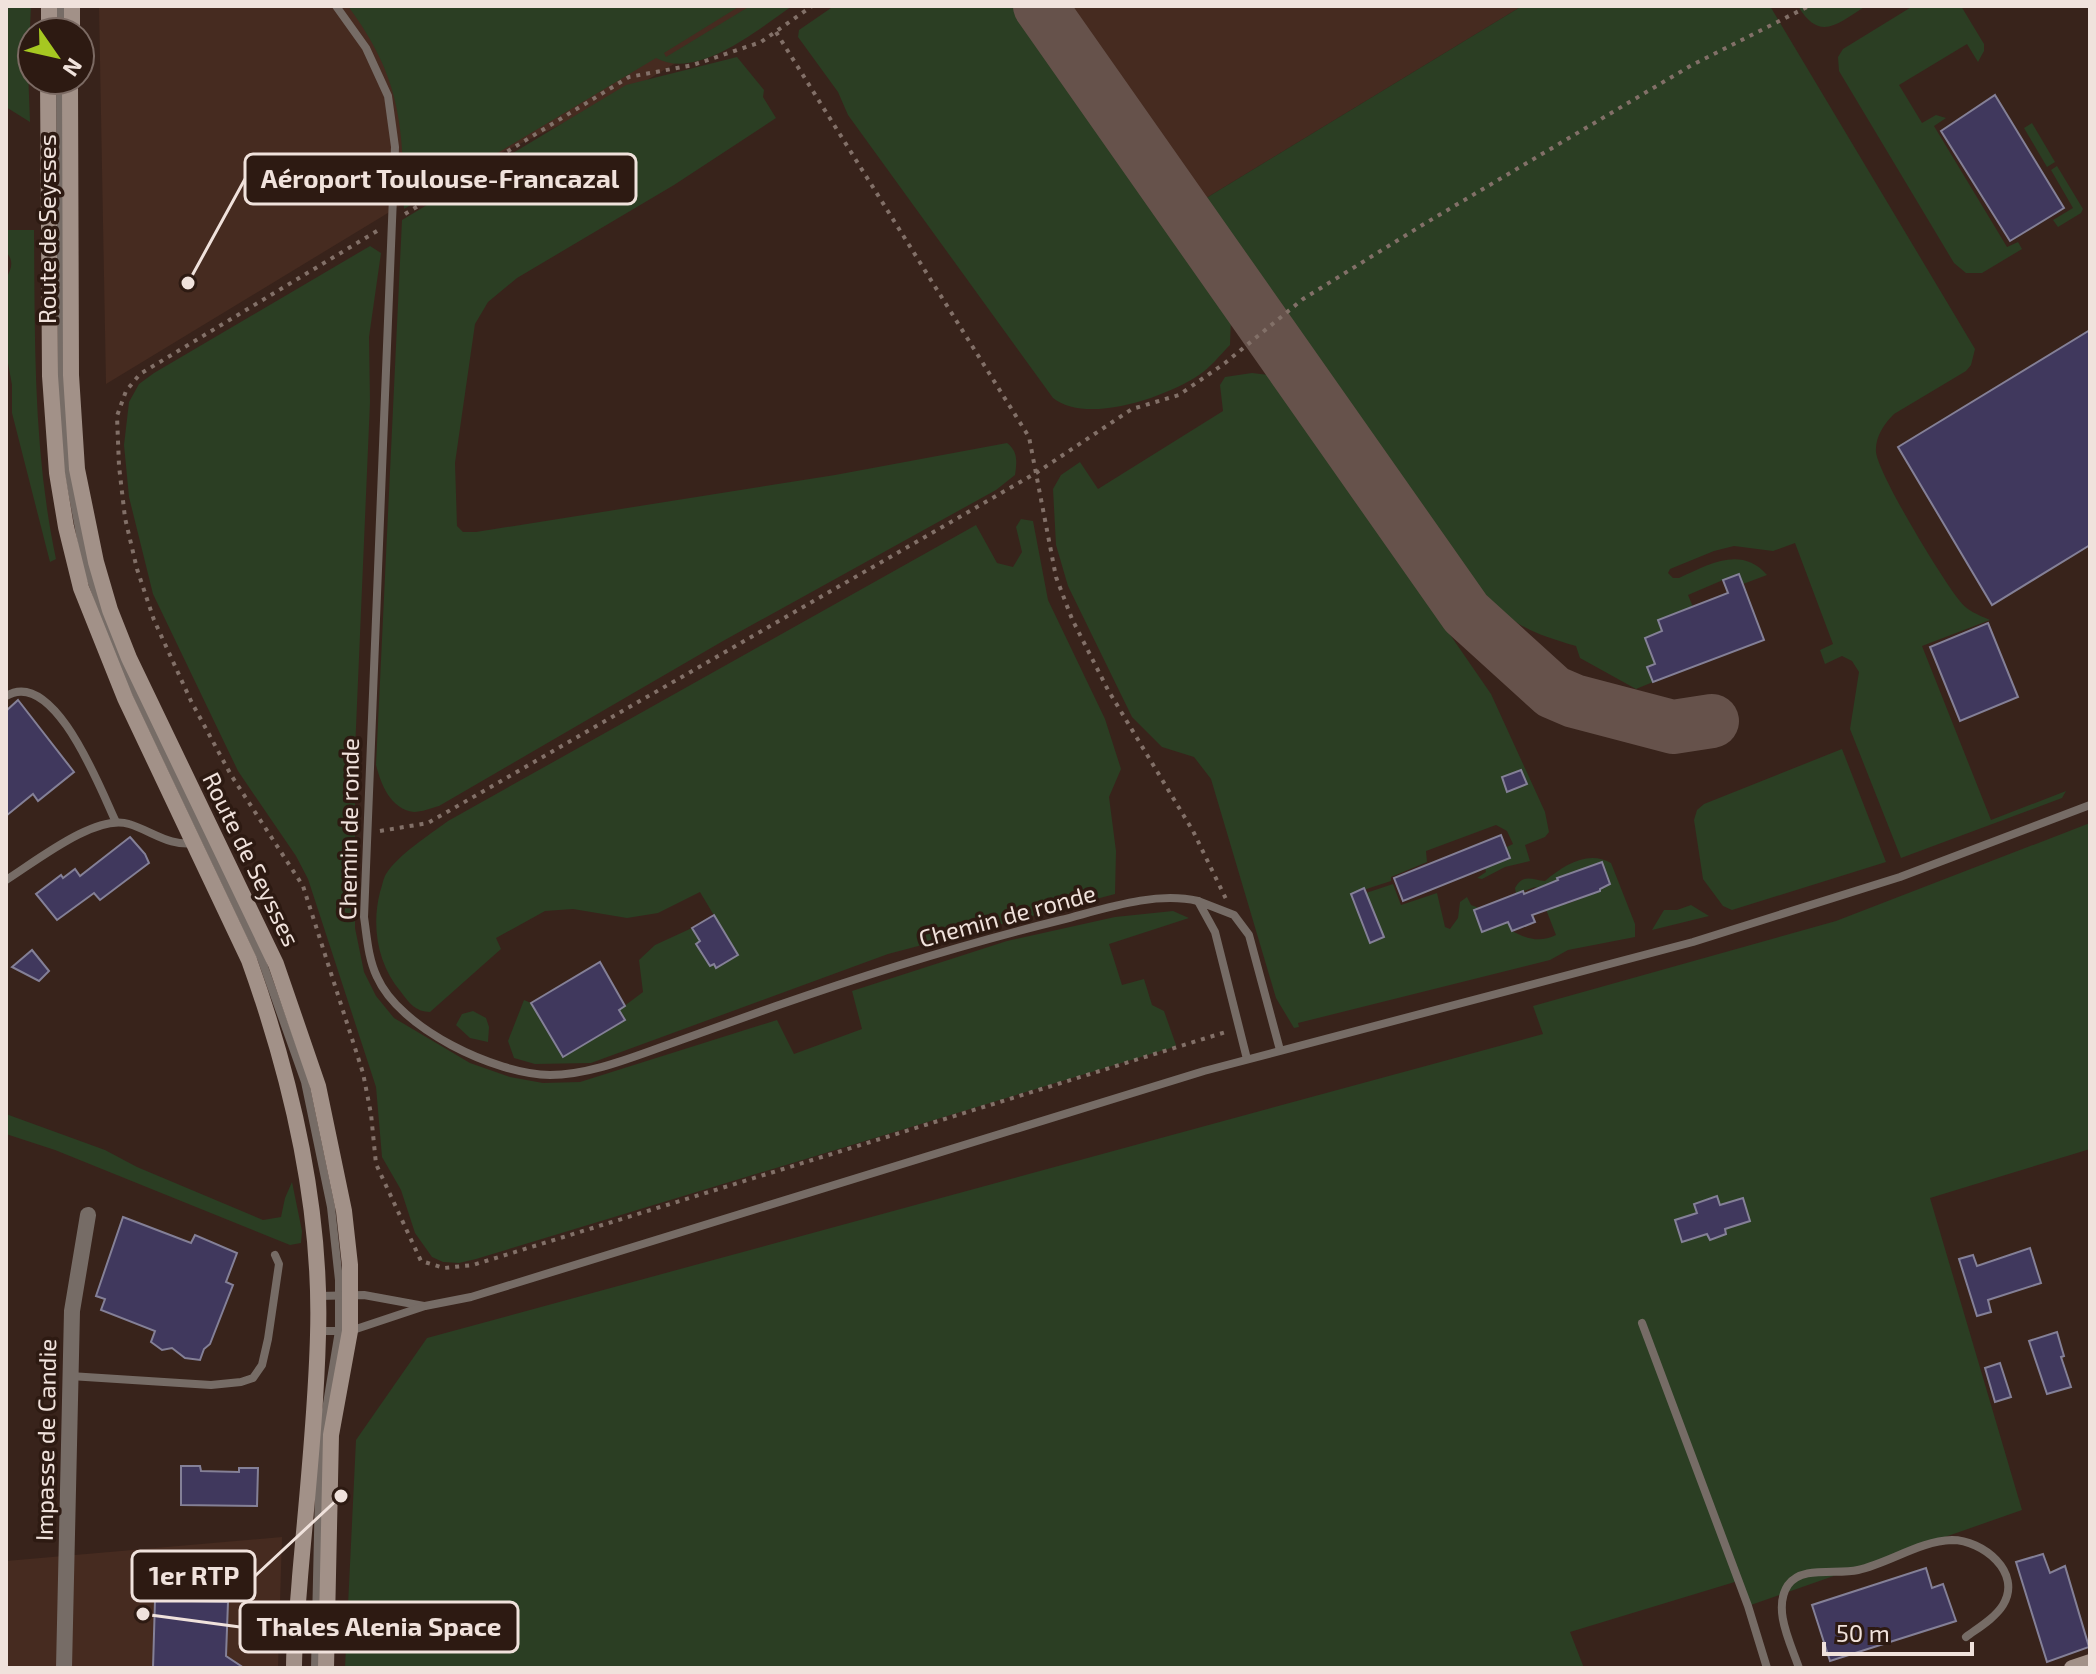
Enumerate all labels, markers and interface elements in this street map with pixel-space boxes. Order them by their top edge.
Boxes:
north arrow [16,16,96,96]
text: N [58,54,89,82]
street label: Route de Seysses [32,134,61,324]
callout: Aéroport Toulouse-Francazal [245,154,636,204]
text: Aéroport Toulouse-Francazal [261,162,620,193]
street label: Chemin de ronde [332,738,364,920]
street label: Route de Seysses [197,767,307,951]
street label: Chemin de ronde [915,877,1099,953]
street label: Impasse de Candie [29,1339,61,1541]
callout: 1er RTP [132,1551,255,1601]
text: 1er RTP [149,1559,239,1590]
callout: Thales Alenia Space [240,1602,518,1652]
scale bar [1824,1606,1972,1656]
text: Thales Alenia Space [257,1610,501,1641]
text: 50 m [1836,1618,1890,1647]

